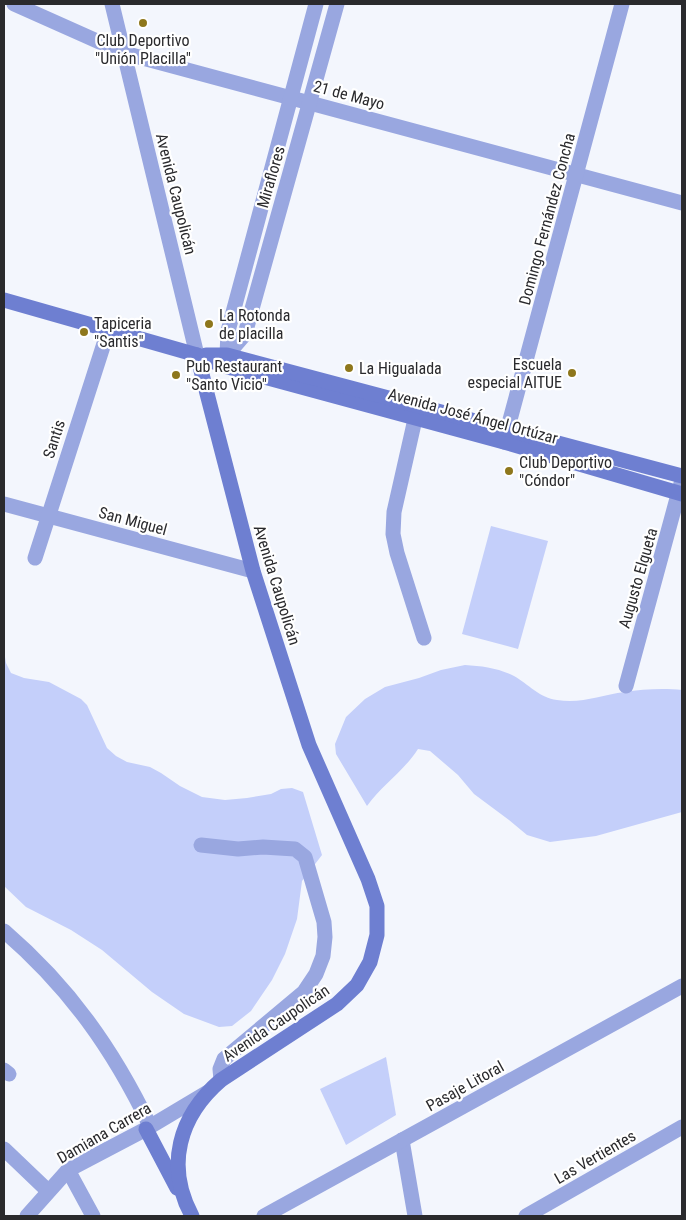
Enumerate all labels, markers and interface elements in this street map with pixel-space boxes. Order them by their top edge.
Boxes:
marker: Club Deportivo "Unión Placilla" [137,17,149,29]
place label: Club Deportivo "Unión Placilla" [95,31,191,68]
street label: 21 de Mayo [311,76,387,114]
street label: Avenida Caupolicán [152,131,200,257]
street label: Domingo Fernández Concha [515,131,579,307]
street label: Miraflores [253,144,289,210]
place label: La Rotonda de placilla [219,306,290,343]
place label: Tapiceria "Santis" [94,314,152,351]
marker: La Rotonda de placilla [203,318,215,330]
marker: Tapiceria "Santis" [78,326,90,338]
place label: Escuela especial AITUE [467,355,562,392]
place label: Pub Restaurant "Santo Vicio" [186,357,283,394]
place label: La Higualada [359,359,442,378]
marker: La Higualada [343,362,355,374]
marker: Escuela especial AITUE [566,367,578,379]
marker: Pub Restaurant "Santo Vicio" [170,369,182,381]
street label: Avenida José Ángel Ortúzar [386,384,560,448]
street label: Santis [39,417,69,461]
place label: Club Deportivo "Cóndor" [519,453,612,490]
marker: Club Deportivo "Cóndor" [503,465,515,477]
street label: San Miguel [97,503,169,539]
street label: Avenida Caupolicán [250,523,304,647]
street label: Augusto Elgueta [615,526,661,630]
street label: Avenida Caupolicán [219,980,333,1066]
street label: Pasaje Litoral [423,1057,507,1115]
street label: Damiana Carrera [54,1098,154,1168]
street label: Las Vertientes [551,1126,639,1188]

